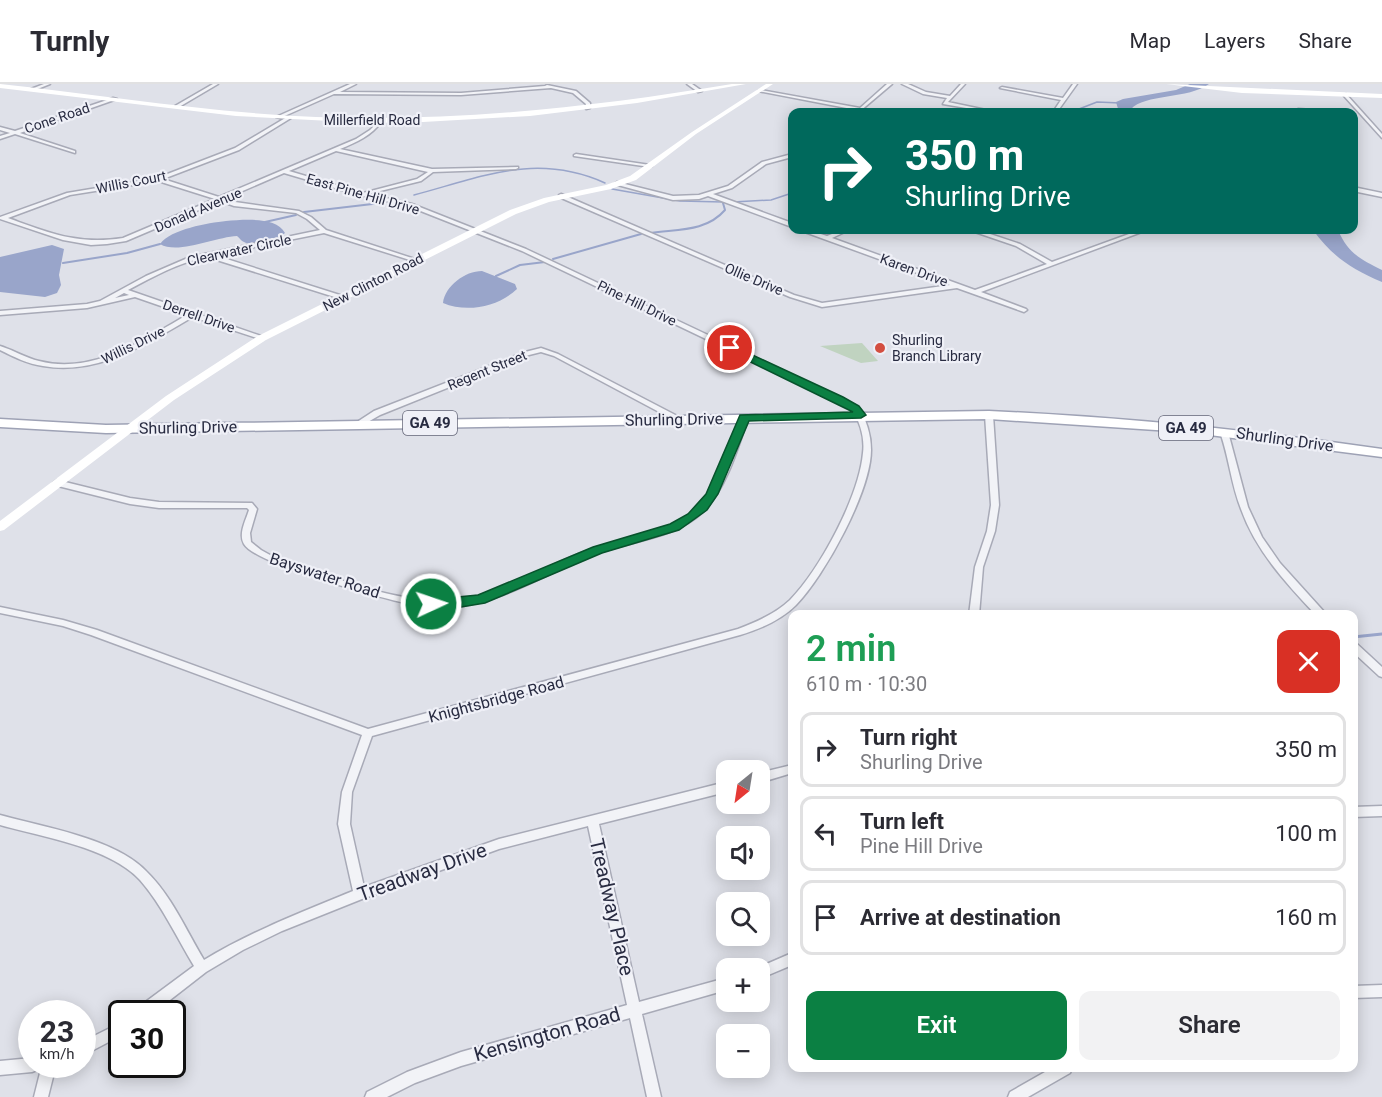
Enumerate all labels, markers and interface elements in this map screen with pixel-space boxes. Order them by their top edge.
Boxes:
text: Turnly [30,25,109,58]
text: Map [1129,29,1171,53]
text: Layers [1204,29,1265,53]
text: Share [1298,29,1352,53]
street label: Cone Road [22,99,92,137]
street label: Millerfield Road [324,112,420,128]
text: 350 m [905,131,1024,180]
icon: right [806,132,884,210]
street label: Willis Court [95,167,168,197]
street label: East Pine Hill Drive [305,170,421,218]
text: Shurling Drive [905,181,1071,213]
street label: Donald Avenue [152,184,244,236]
street label: Clearwater Circle [185,231,293,269]
street label: New Clinton Road [320,250,426,314]
street label: Karen Drive [878,250,950,290]
street label: Ollie Drive [722,259,786,299]
street label: Pine Hill Drive [595,277,679,329]
street label: Derrell Drive [161,296,237,336]
pin [704,322,755,373]
street label: Willis Drive [99,323,167,367]
icon: arrive [713,331,746,364]
place label: Shurling Branch Library [892,332,982,364]
marker: Shurling Branch Library [873,341,887,355]
street label: Regent Street [445,347,529,393]
street label: Shurling Drive [625,409,723,430]
road number: GA 49 [403,411,457,435]
road number: GA 49 [1159,416,1213,440]
street label: Shurling Drive [139,417,237,438]
street label: Shurling Drive [1235,423,1335,456]
street label: Bayswater Road [267,549,382,602]
position arrow [399,572,463,636]
text: 2 min [806,628,896,670]
button: close [1277,630,1340,693]
street label: Knightsbridge Road [426,672,566,727]
text: 610 m · 10:30 [806,672,927,696]
text: Turn right [860,725,957,750]
icon: right [809,733,842,766]
text: 350 m [1275,737,1337,762]
text: Shurling Drive [860,750,983,774]
north arrow [716,760,770,814]
map controls [716,760,770,1078]
text: Turn left [860,809,944,834]
icon: left [809,817,842,850]
text: 100 m [1275,821,1337,846]
button: sound [716,826,770,880]
text: Pine Hill Drive [860,834,983,858]
street label: Treadway Place [585,836,639,978]
street label: Treadway Drive [354,838,490,906]
button: search [716,892,770,946]
icon: arrive [809,901,842,934]
text: Arrive at destination [860,905,1061,930]
text: 160 m [1275,905,1337,930]
button: + [716,958,770,1012]
button: Exit [806,991,1067,1060]
button: Share [1079,991,1340,1060]
speed limit sign: 30 [108,1000,186,1078]
street label: Kensington Road [471,1002,623,1066]
text: 23 [40,1014,74,1049]
button: − [716,1024,770,1078]
text: km/h [39,1045,75,1063]

